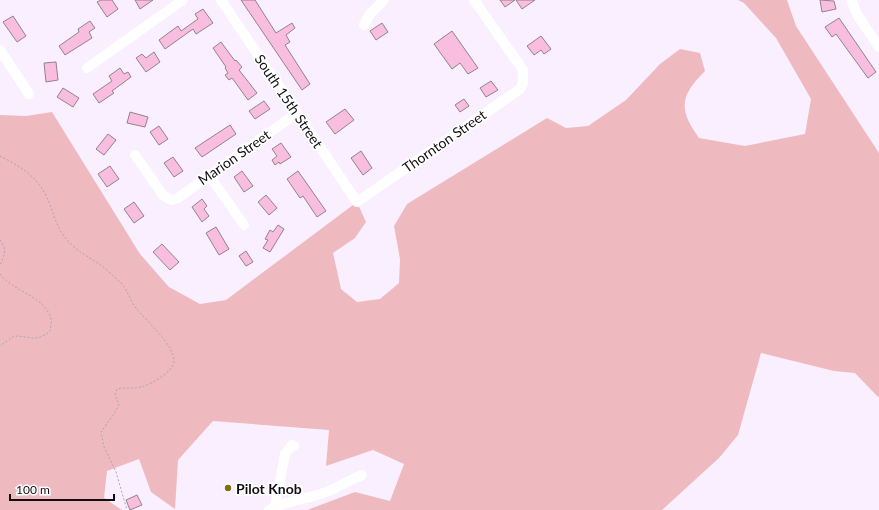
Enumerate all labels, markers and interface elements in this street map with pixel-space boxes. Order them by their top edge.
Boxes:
street label: South 15th Street [251,51,327,151]
street label: Thornton Street [399,106,489,176]
street label: Marion Street [195,126,273,188]
scale bar [10,476,114,502]
place label: Pilot Knob [236,480,302,497]
text: 100 m [16,482,50,497]
marker: Pilot Knob [223,483,233,493]

